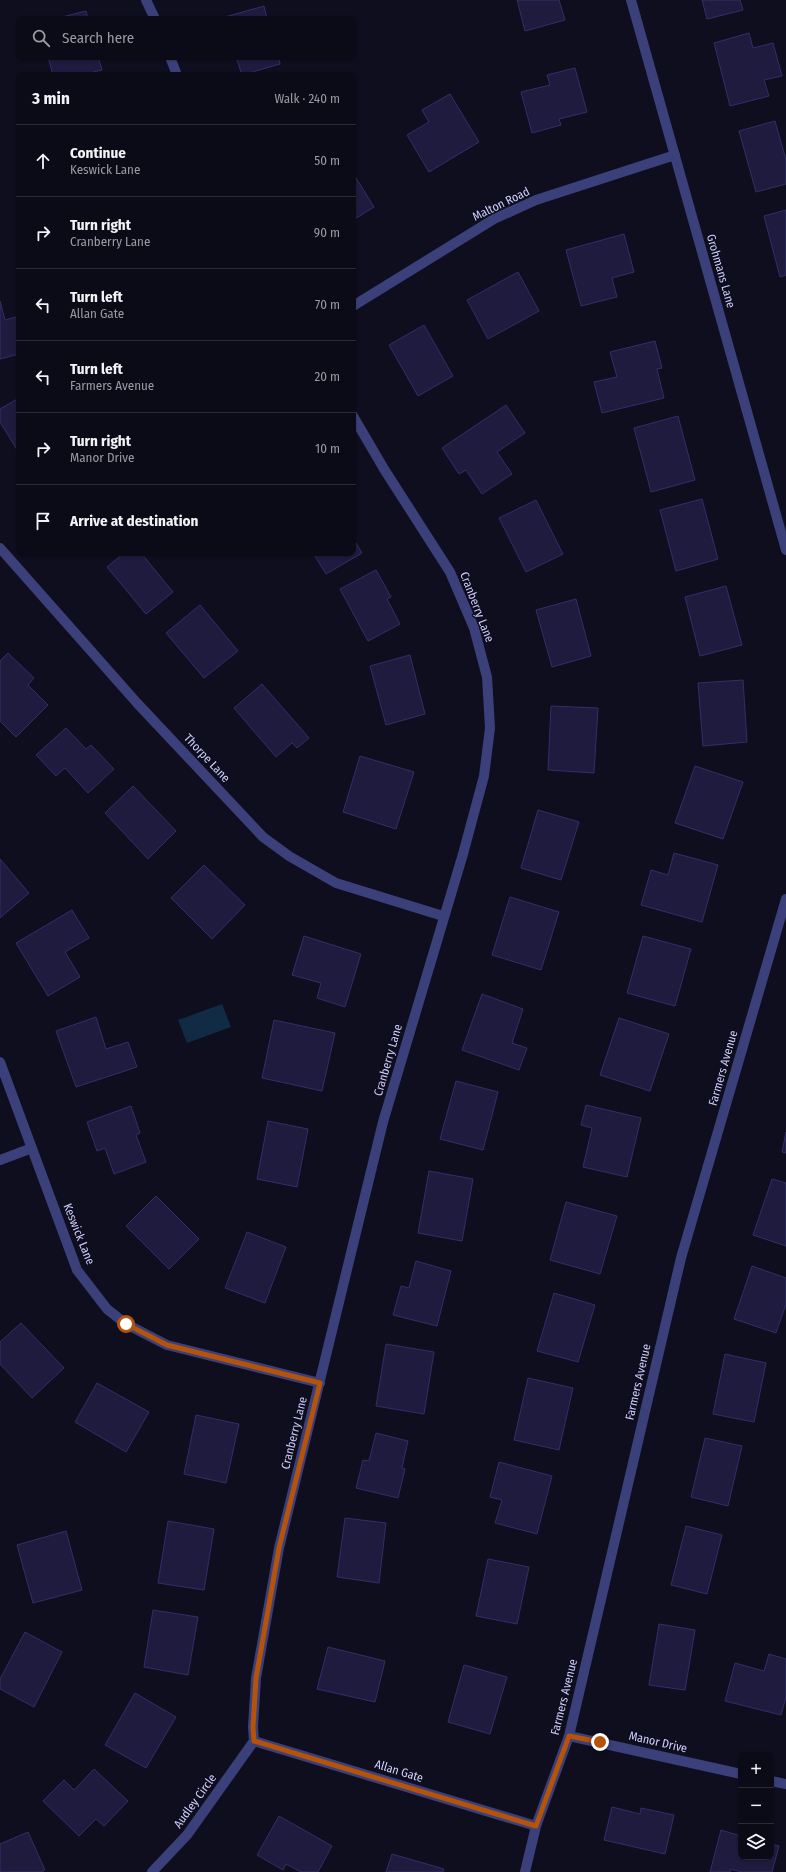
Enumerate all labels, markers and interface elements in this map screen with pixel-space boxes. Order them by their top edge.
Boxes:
search box [16,16,356,60]
icon: search [30,27,52,49]
text: Search here [62,29,134,47]
text: 3 min [32,88,70,109]
text: Walk · 240 m [274,91,340,106]
text: Continue [70,144,126,162]
icon: ahead [32,150,54,172]
text: 50 m [314,153,340,168]
text: Keswick Lane [70,162,140,177]
street label: Malton Road [470,184,532,224]
text: Turn right [70,216,131,234]
icon: right [32,222,54,244]
text: 90 m [314,225,340,240]
street label: Grohmans Lane [704,232,738,310]
text: Cranberry Lane [70,234,150,249]
text: Turn left [70,288,123,306]
icon: left [32,294,54,316]
text: 70 m [315,297,340,312]
text: Allan Gate [70,306,124,321]
text: Turn left [70,360,123,378]
icon: left [32,366,54,388]
text: 20 m [314,369,340,384]
text: Farmers Avenue [70,378,154,393]
text: Turn right [70,432,131,450]
icon: right [32,438,54,460]
text: 10 m [315,441,340,456]
text: Manor Drive [70,450,134,465]
icon: arrive [32,510,54,532]
text: Arrive at destination [70,512,198,530]
street label: Cranberry Lane [457,570,497,644]
street label: Thorpe Lane [181,731,233,785]
street label: Cranberry Lane [371,1022,405,1098]
street label: Farmers Avenue [706,1029,740,1107]
street label: Keswick Lane [60,1201,98,1267]
route start [117,1315,135,1333]
street label: Farmers Avenue [622,1342,654,1421]
street label: Cranberry Lane [278,1395,310,1471]
street label: Farmers Avenue [548,1658,580,1736]
street label: Manor Drive [627,1728,689,1756]
route end [591,1733,609,1751]
map controls [738,1752,774,1860]
button: + [738,1752,774,1788]
street label: Allan Gate [373,1757,425,1785]
street label: Audley Circle [171,1771,219,1831]
button: − [738,1788,774,1824]
button: layers [738,1824,774,1860]

